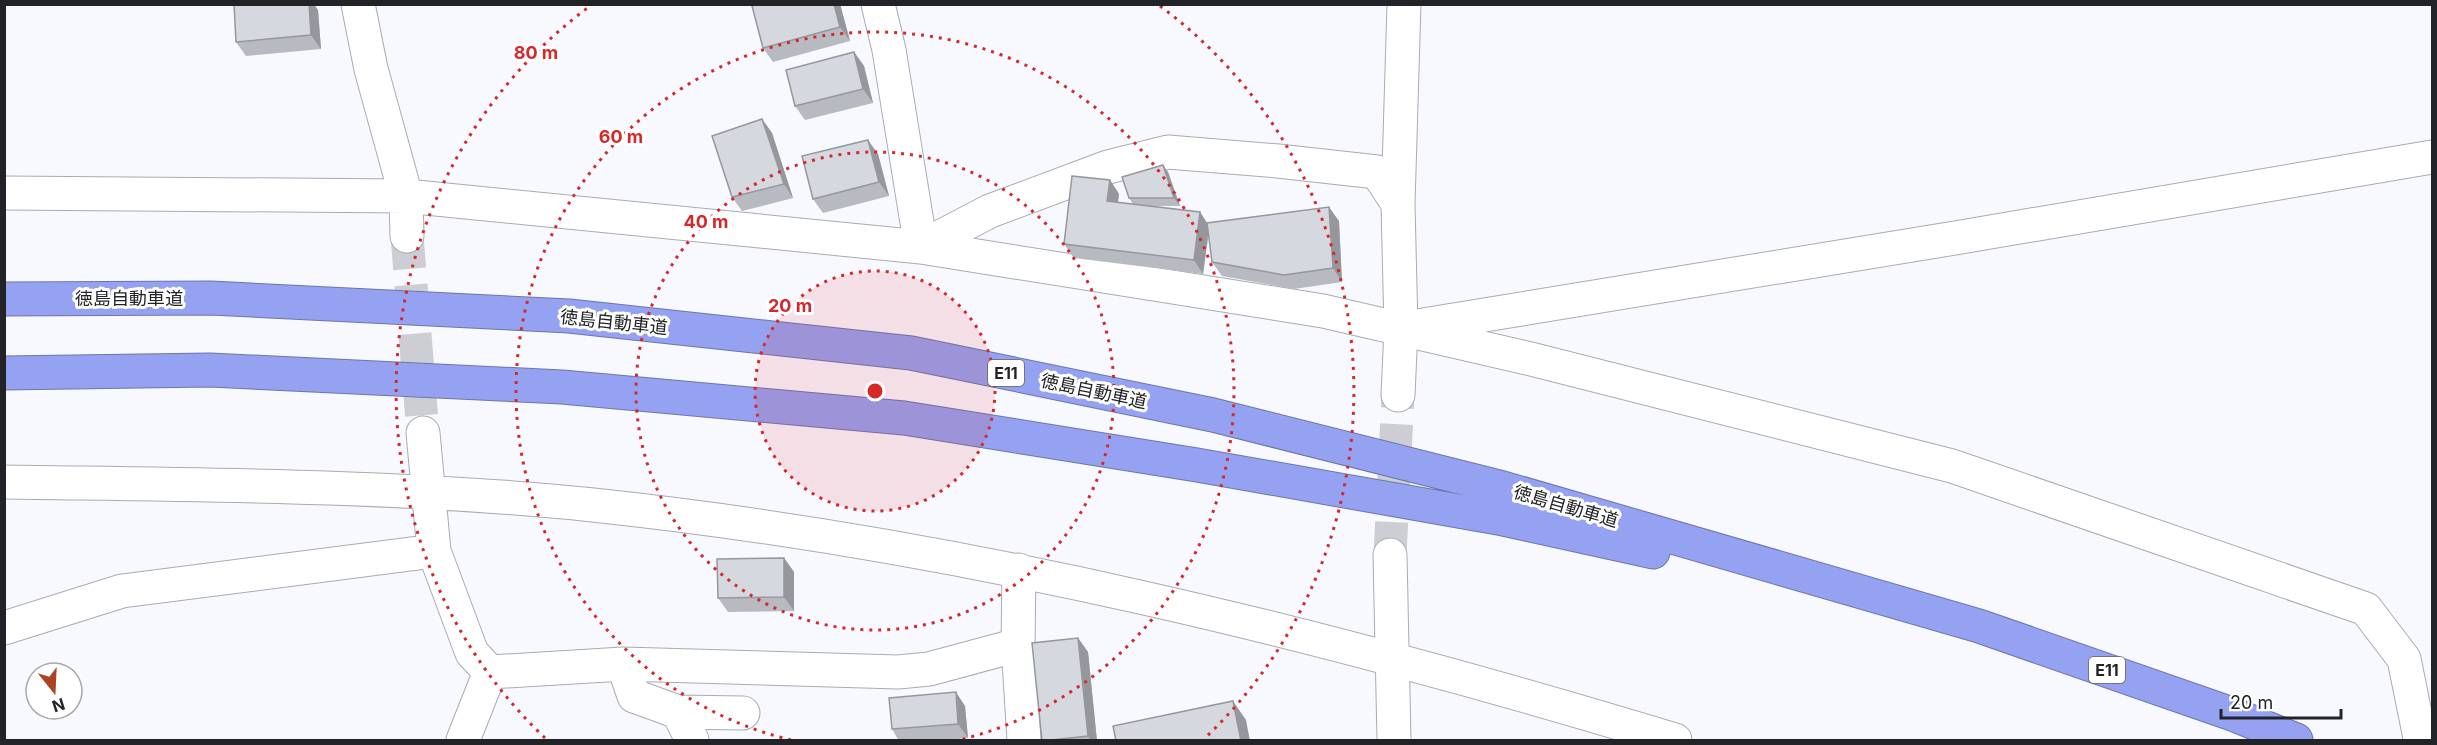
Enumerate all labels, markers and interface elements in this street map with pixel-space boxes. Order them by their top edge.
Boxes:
text: 80 m [514,42,558,63]
text: 60 m [599,126,643,147]
text: 40 m [684,211,729,232]
street label: 徳島自動車道 [75,288,183,309]
text: 20 m [768,295,812,316]
street label: 徳島自動車道 [559,306,669,338]
road number: E11 [988,360,1024,386]
street label: 徳島自動車道 [1039,370,1149,412]
centre of rings [865,381,885,401]
street label: 徳島自動車道 [1511,481,1621,531]
road number: E11 [2089,657,2125,683]
north arrow [24,661,84,721]
scale bar [2221,682,2341,720]
text: 20 m [2230,692,2273,713]
text: N [50,694,68,717]

